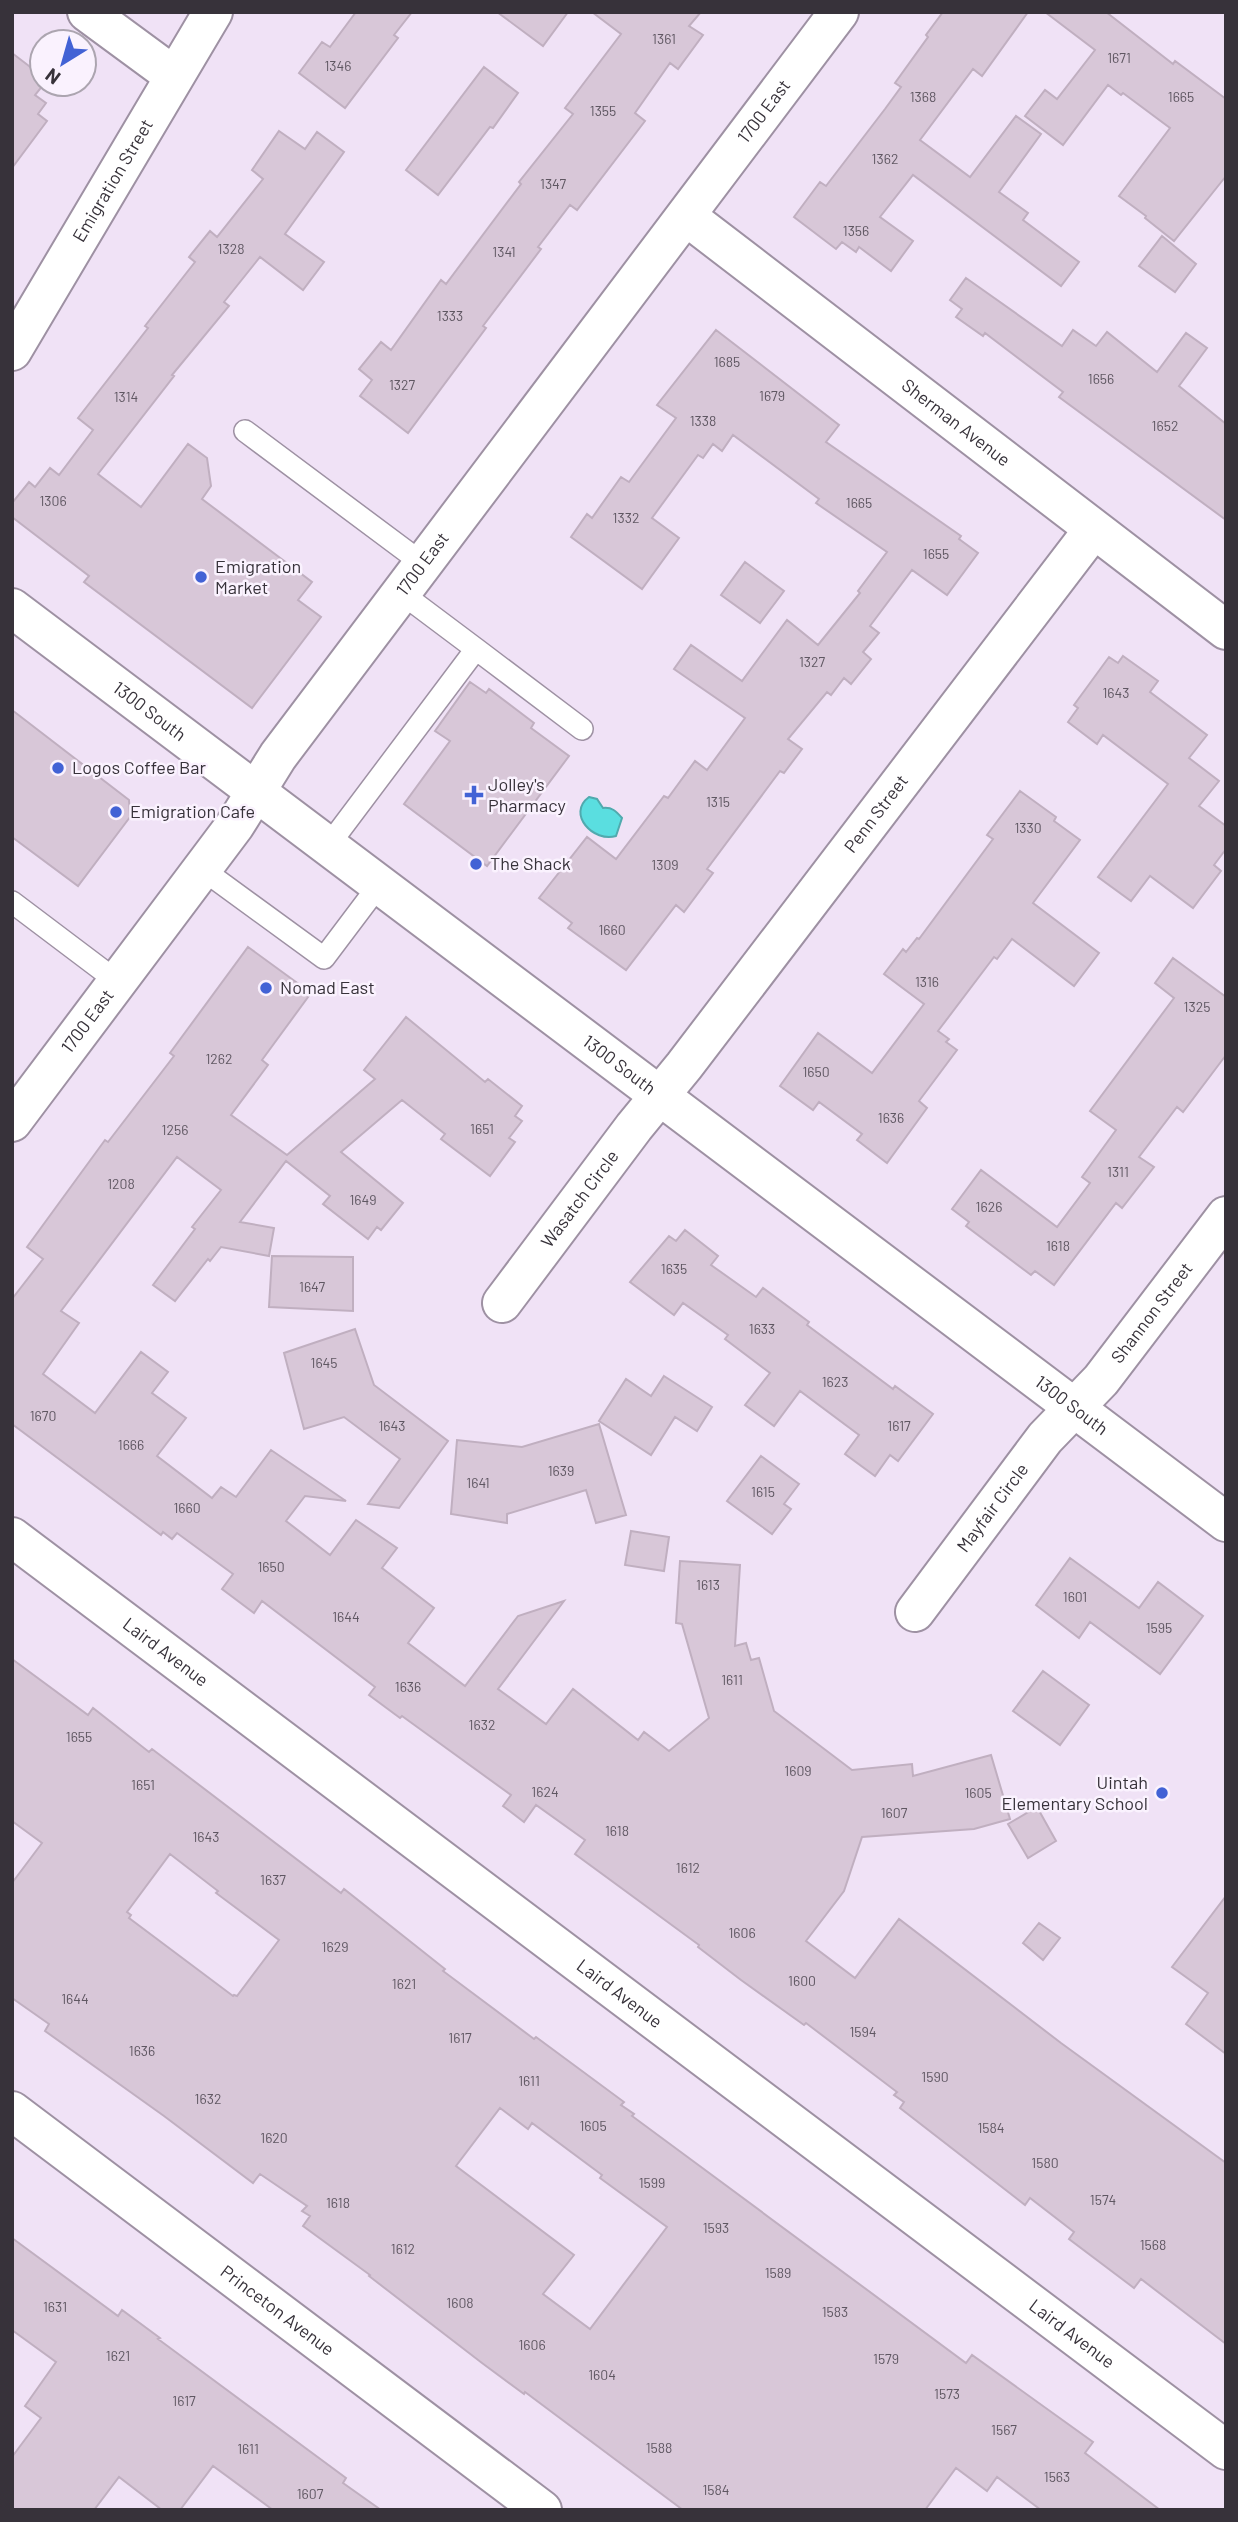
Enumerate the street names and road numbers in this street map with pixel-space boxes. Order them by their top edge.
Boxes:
street label: 1700 East [732,75,794,147]
street label: Emigration Street [67,115,157,246]
street label: Sherman Avenue [898,374,1015,471]
street label: 1700 East [391,527,453,600]
street label: 1300 South [109,676,191,745]
street label: Penn Street [839,770,912,857]
street label: 1700 East [56,984,118,1057]
street label: 1300 South [579,1030,661,1099]
street label: Wasatch Circle [536,1145,623,1251]
street label: Shannon Street [1106,1258,1197,1367]
street label: 1300 South [1031,1370,1113,1439]
street label: Mayfair Circle [952,1458,1032,1556]
street label: Laird Avenue [119,1612,213,1691]
street label: Laird Avenue [573,1954,667,2032]
street label: Princeton Avenue [217,2260,339,2360]
street label: Laird Avenue [1025,2294,1119,2372]

